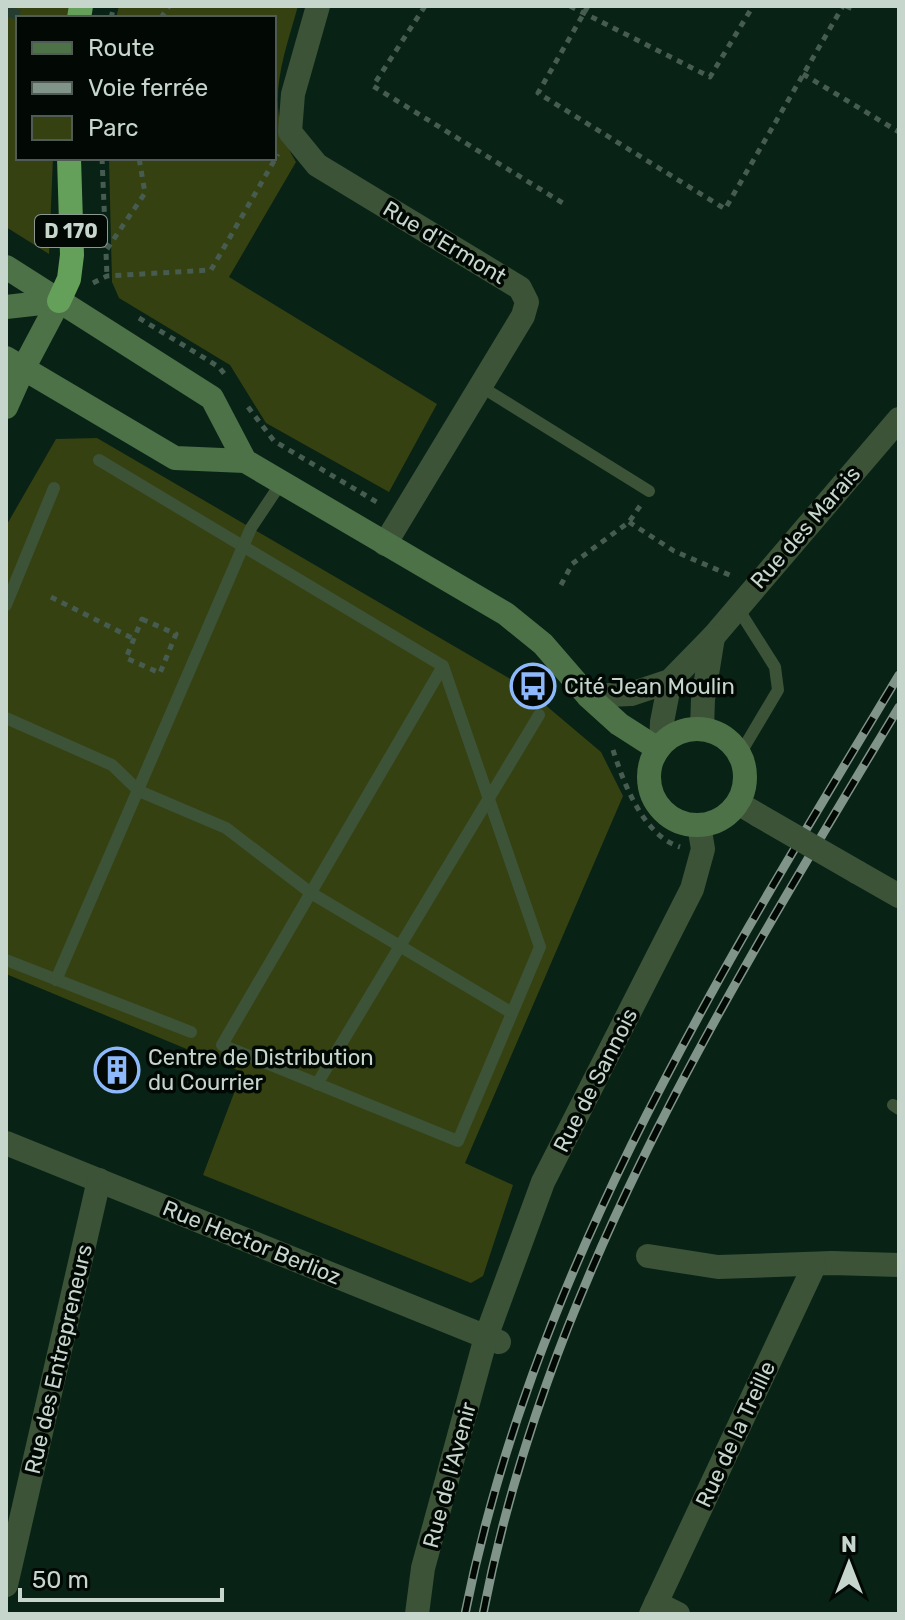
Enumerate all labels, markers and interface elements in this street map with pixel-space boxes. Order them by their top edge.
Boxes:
legend [16,16,276,160]
text: Route [88,34,155,62]
text: Voie ferrée [88,74,208,102]
text: Parc [88,114,139,142]
street label: Rue d'Ermont [378,195,512,290]
road number: D 170 [35,215,107,247]
street label: Rue des Marais [745,460,866,594]
bus stop icon: Cité Jean Moulin [509,662,557,710]
place label: Cité Jean Moulin [564,673,735,700]
street label: Rue de Sannois [548,1004,643,1157]
place label: Centre de Distribution du Courrier [148,1044,374,1096]
building icon: Centre de Distribution du Courrier [93,1046,141,1094]
street label: Rue Hector Berlioz [159,1194,345,1291]
street label: Rue des Entrepreneurs [19,1242,98,1477]
street label: Rue de la Treille [690,1357,781,1512]
street label: Rue de l'Avenir [417,1399,482,1551]
north arrow [809,1524,889,1604]
text: N [841,1531,857,1558]
scale bar [20,1552,222,1602]
text: 50 m [32,1566,89,1594]

